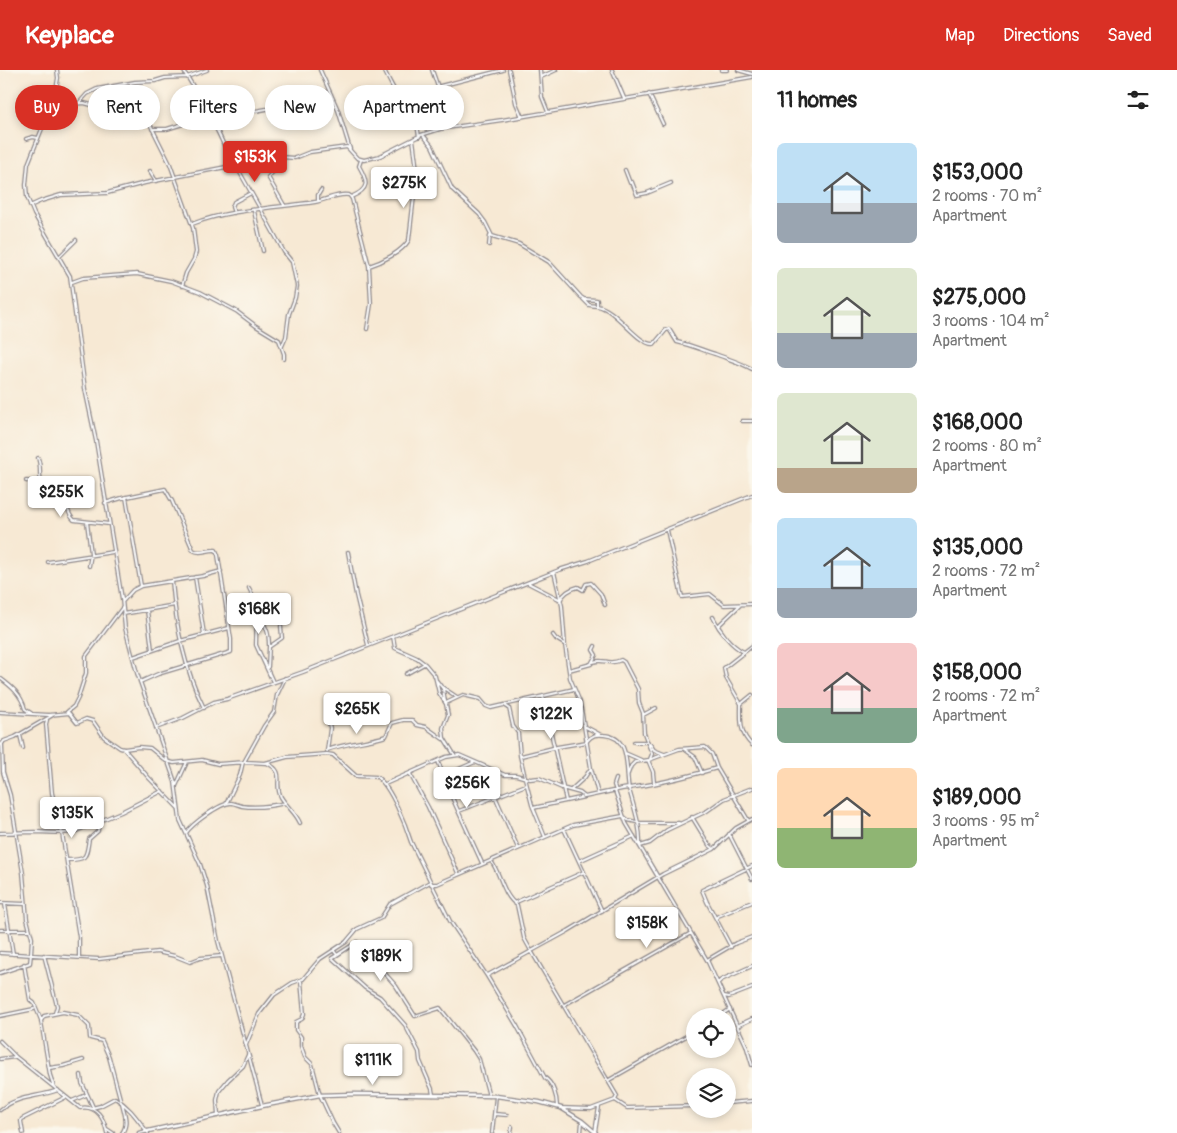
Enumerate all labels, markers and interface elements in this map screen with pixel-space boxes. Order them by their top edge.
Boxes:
text: Keyplace [25,21,114,50]
text: Map [945,24,975,47]
text: Directions [1003,24,1079,47]
text: Saved [1107,24,1152,47]
chip: Buy [15,85,78,130]
chip: Rent [88,85,160,130]
chip: Filters [170,85,255,130]
chip: New [265,85,334,130]
chip: Apartment [344,85,464,130]
icon: filters [1124,86,1152,114]
text: 11 homes [777,87,857,114]
pin: $153K [220,140,290,183]
text: $153K [234,147,276,167]
text: $153,000 [932,159,1023,186]
icon: home [817,163,877,223]
pin: $275K [369,166,439,209]
text: $275K [382,173,426,193]
text: 2 rooms · 70 m² [932,186,1042,206]
text: Apartment [932,206,1007,226]
text: $275,000 [932,284,1026,311]
icon: home [817,288,877,348]
text: 3 rooms · 104 m² [932,311,1049,331]
text: Apartment [932,331,1007,351]
text: $168,000 [932,409,1023,436]
icon: home [817,413,877,473]
text: 2 rooms · 80 m² [932,436,1042,456]
text: Apartment [932,456,1007,476]
pin: $255K [26,476,96,518]
text: $255K [39,482,83,502]
text: $135,000 [932,534,1023,561]
icon: home [817,538,877,598]
text: 2 rooms · 72 m² [932,561,1040,581]
text: Apartment [932,581,1007,601]
pin: $168K [224,592,294,635]
text: $168K [238,599,280,619]
text: $158,000 [932,659,1022,686]
icon: home [817,663,877,723]
text: 2 rooms · 72 m² [932,686,1040,706]
pin: $265K [322,692,392,735]
pin: $122K [516,698,586,740]
text: $265K [334,699,380,719]
text: $122K [530,704,572,724]
text: Apartment [932,706,1007,726]
pin: $256K [432,766,502,809]
text: $256K [444,773,490,793]
text: $189,000 [932,784,1021,811]
icon: home [817,788,877,848]
pin: $135K [37,796,107,839]
text: $135K [51,803,93,823]
text: 3 rooms · 95 m² [932,811,1040,831]
text: Apartment [932,831,1007,851]
pin: $158K [612,906,682,949]
text: $158K [626,913,668,933]
pin: $189K [346,940,416,982]
text: $189K [361,946,401,966]
map controls [686,1008,736,1118]
button: locate [686,1008,736,1058]
pin: $111K [338,1044,408,1086]
text: $111K [354,1050,392,1070]
button: layers [686,1068,736,1118]

